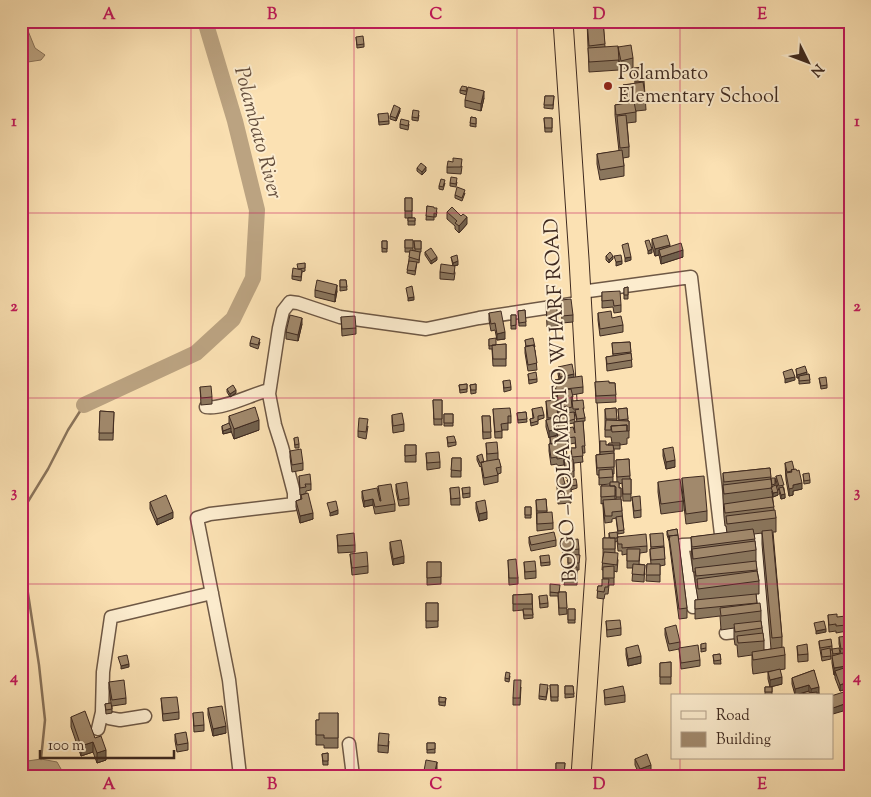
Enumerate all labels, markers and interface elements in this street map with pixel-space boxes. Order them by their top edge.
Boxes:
text: A [103,4,116,27]
text: B [267,4,277,27]
text: C [430,4,443,27]
text: D [593,4,606,27]
text: E [757,4,767,27]
north arrow [784,38,834,88]
text: N [805,59,827,80]
place label: Polambato Elementary School [618,60,780,112]
water label: Polambato River [225,64,289,203]
marker: Polambato Elementary School [602,80,614,92]
text: 1 [11,111,17,134]
text: 1 [854,111,860,134]
street label: BOGO – POLAMBATO WHARF ROAD [538,217,586,583]
text: 2 [10,296,18,319]
text: 2 [853,296,861,319]
text: 3 [11,482,18,505]
text: 3 [854,482,861,505]
text: 4 [9,667,18,690]
text: 4 [852,667,861,690]
legend [671,694,834,760]
text: Road [716,706,750,727]
scale bar [40,727,174,759]
text: Building [716,730,771,751]
text: 100 m [48,736,85,757]
text: A [103,774,116,797]
text: B [267,774,277,797]
text: C [430,774,443,797]
text: D [593,774,606,797]
text: E [757,774,767,797]

